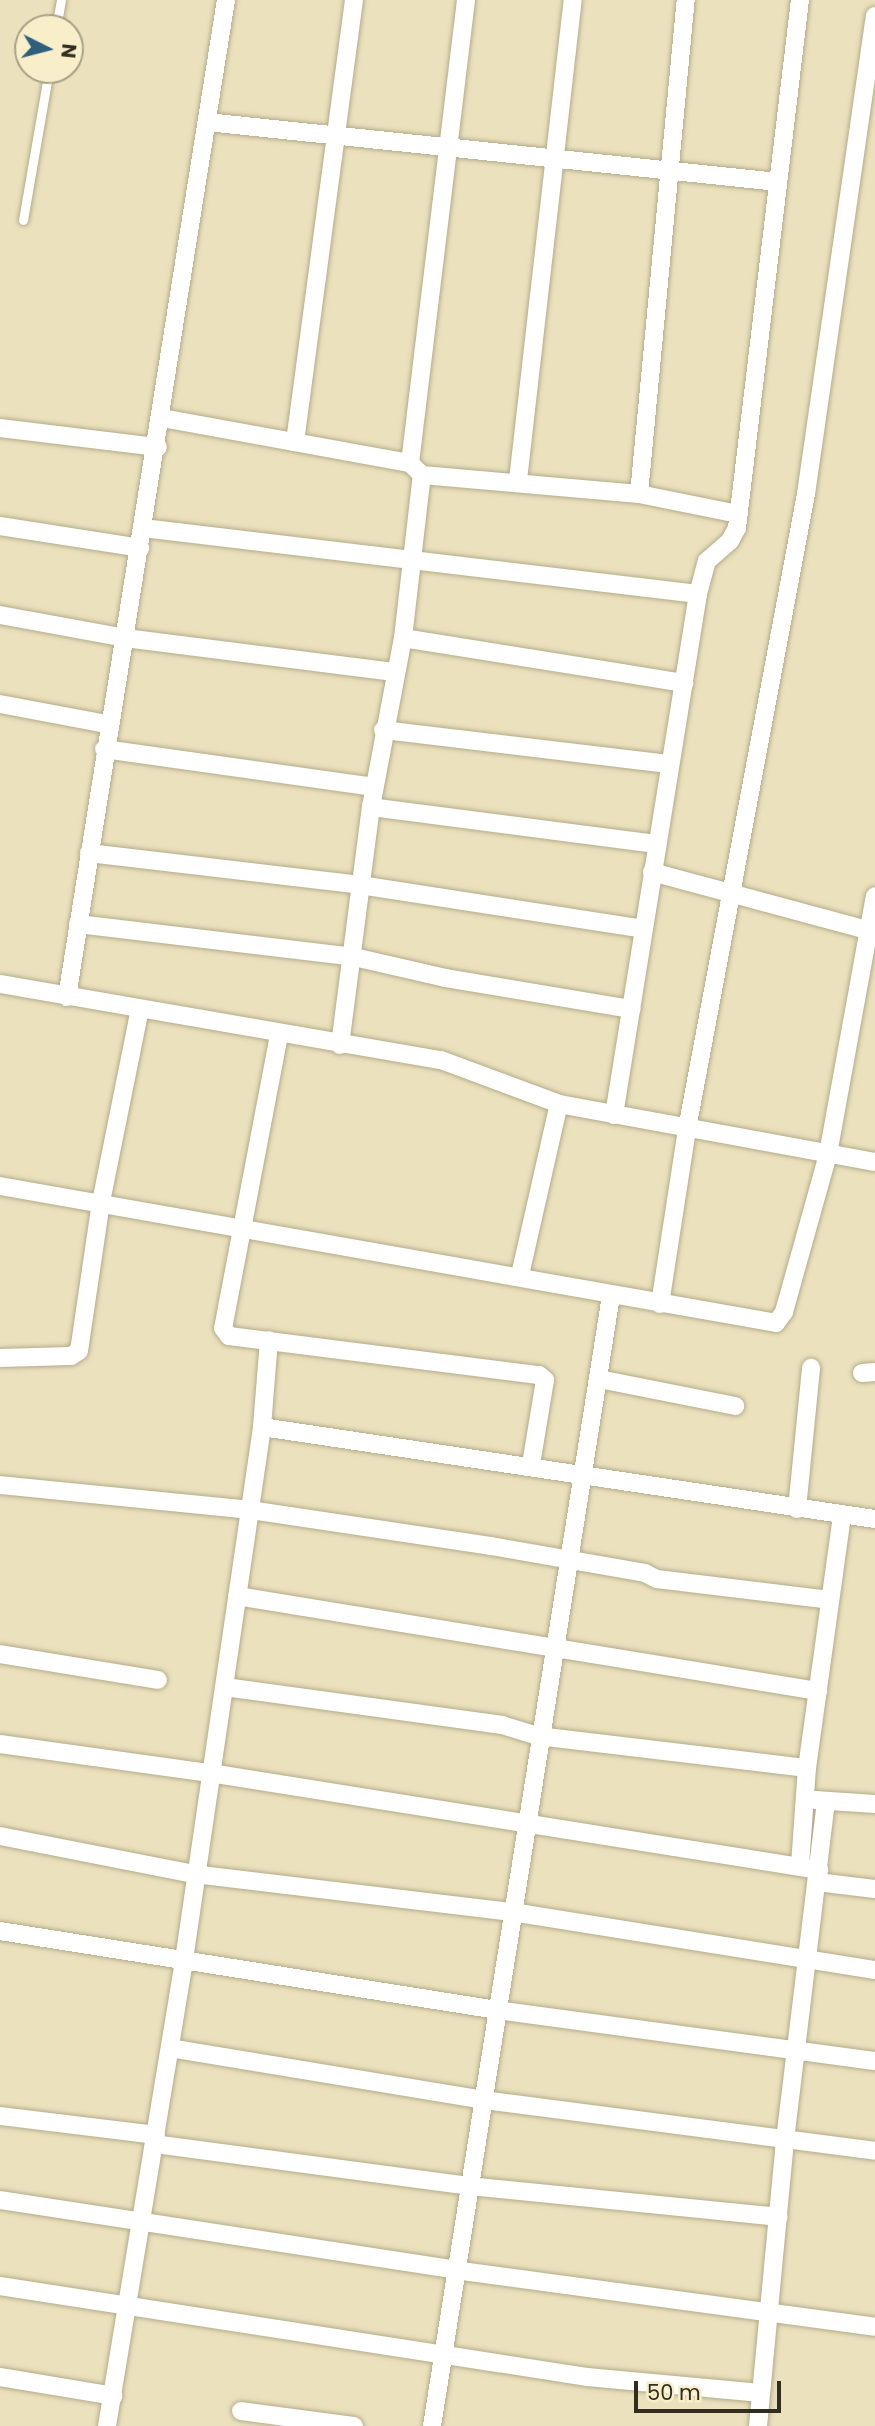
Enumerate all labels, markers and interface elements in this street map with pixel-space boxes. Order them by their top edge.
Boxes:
north arrow [14,14,84,84]
text: N [54,43,83,60]
scale bar [637,2366,784,2410]
text: 50 m [647,2378,701,2407]

